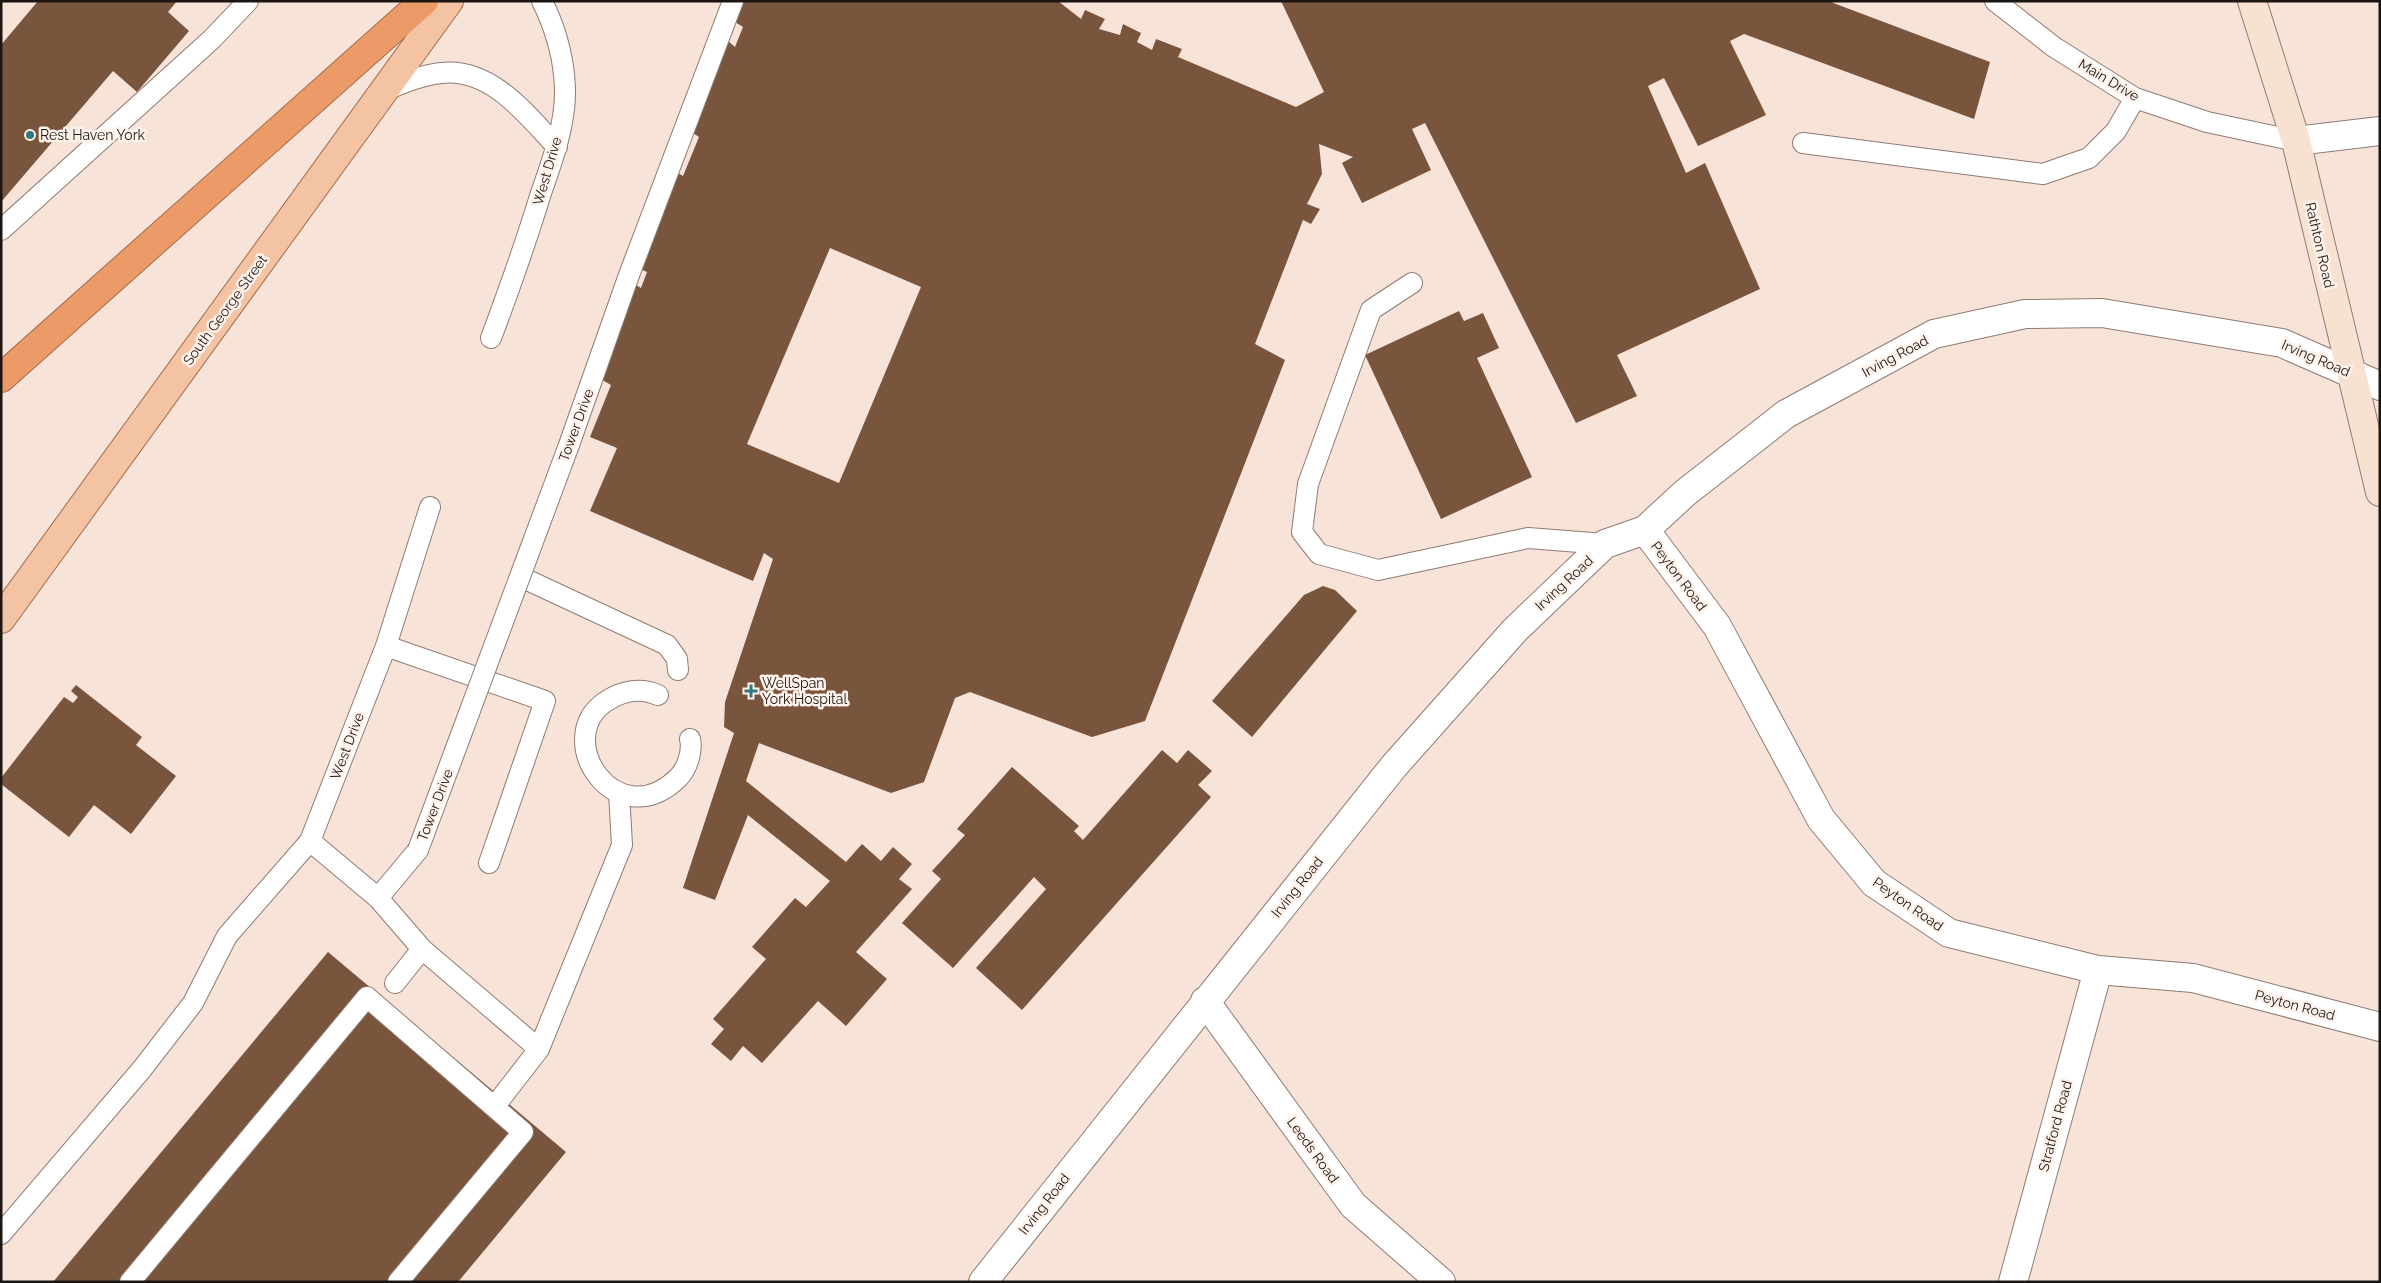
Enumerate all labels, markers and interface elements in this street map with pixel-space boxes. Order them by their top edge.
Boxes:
street label: Main Drive [2076,56,2142,104]
place label: Rest Haven York [40,127,146,143]
marker: Rest Haven York [24,129,36,141]
street label: West Drive [530,135,564,207]
street label: Rathton Road [2302,201,2338,289]
street label: South George Street [180,252,270,368]
street label: Irving Road [1859,332,1931,380]
street label: Irving Road [2279,336,2353,380]
street label: Tower Drive [555,387,597,463]
street label: Peyton Road [1648,538,1710,614]
street label: Irving Road [1532,552,1596,614]
place label: WellSpan York Hospital [762,675,847,707]
marker: WellSpan York Hospital [744,684,758,698]
street label: West Drive [327,710,367,782]
street label: Tower Drive [414,767,456,843]
street label: Irving Road [1268,854,1326,920]
street label: Peyton Road [1870,874,1946,934]
street label: Peyton Road [2253,987,2337,1023]
street label: Stratford Road [2035,1079,2075,1173]
street label: Leeds Road [1284,1114,1342,1186]
street label: Irving Road [1015,1170,1073,1238]

